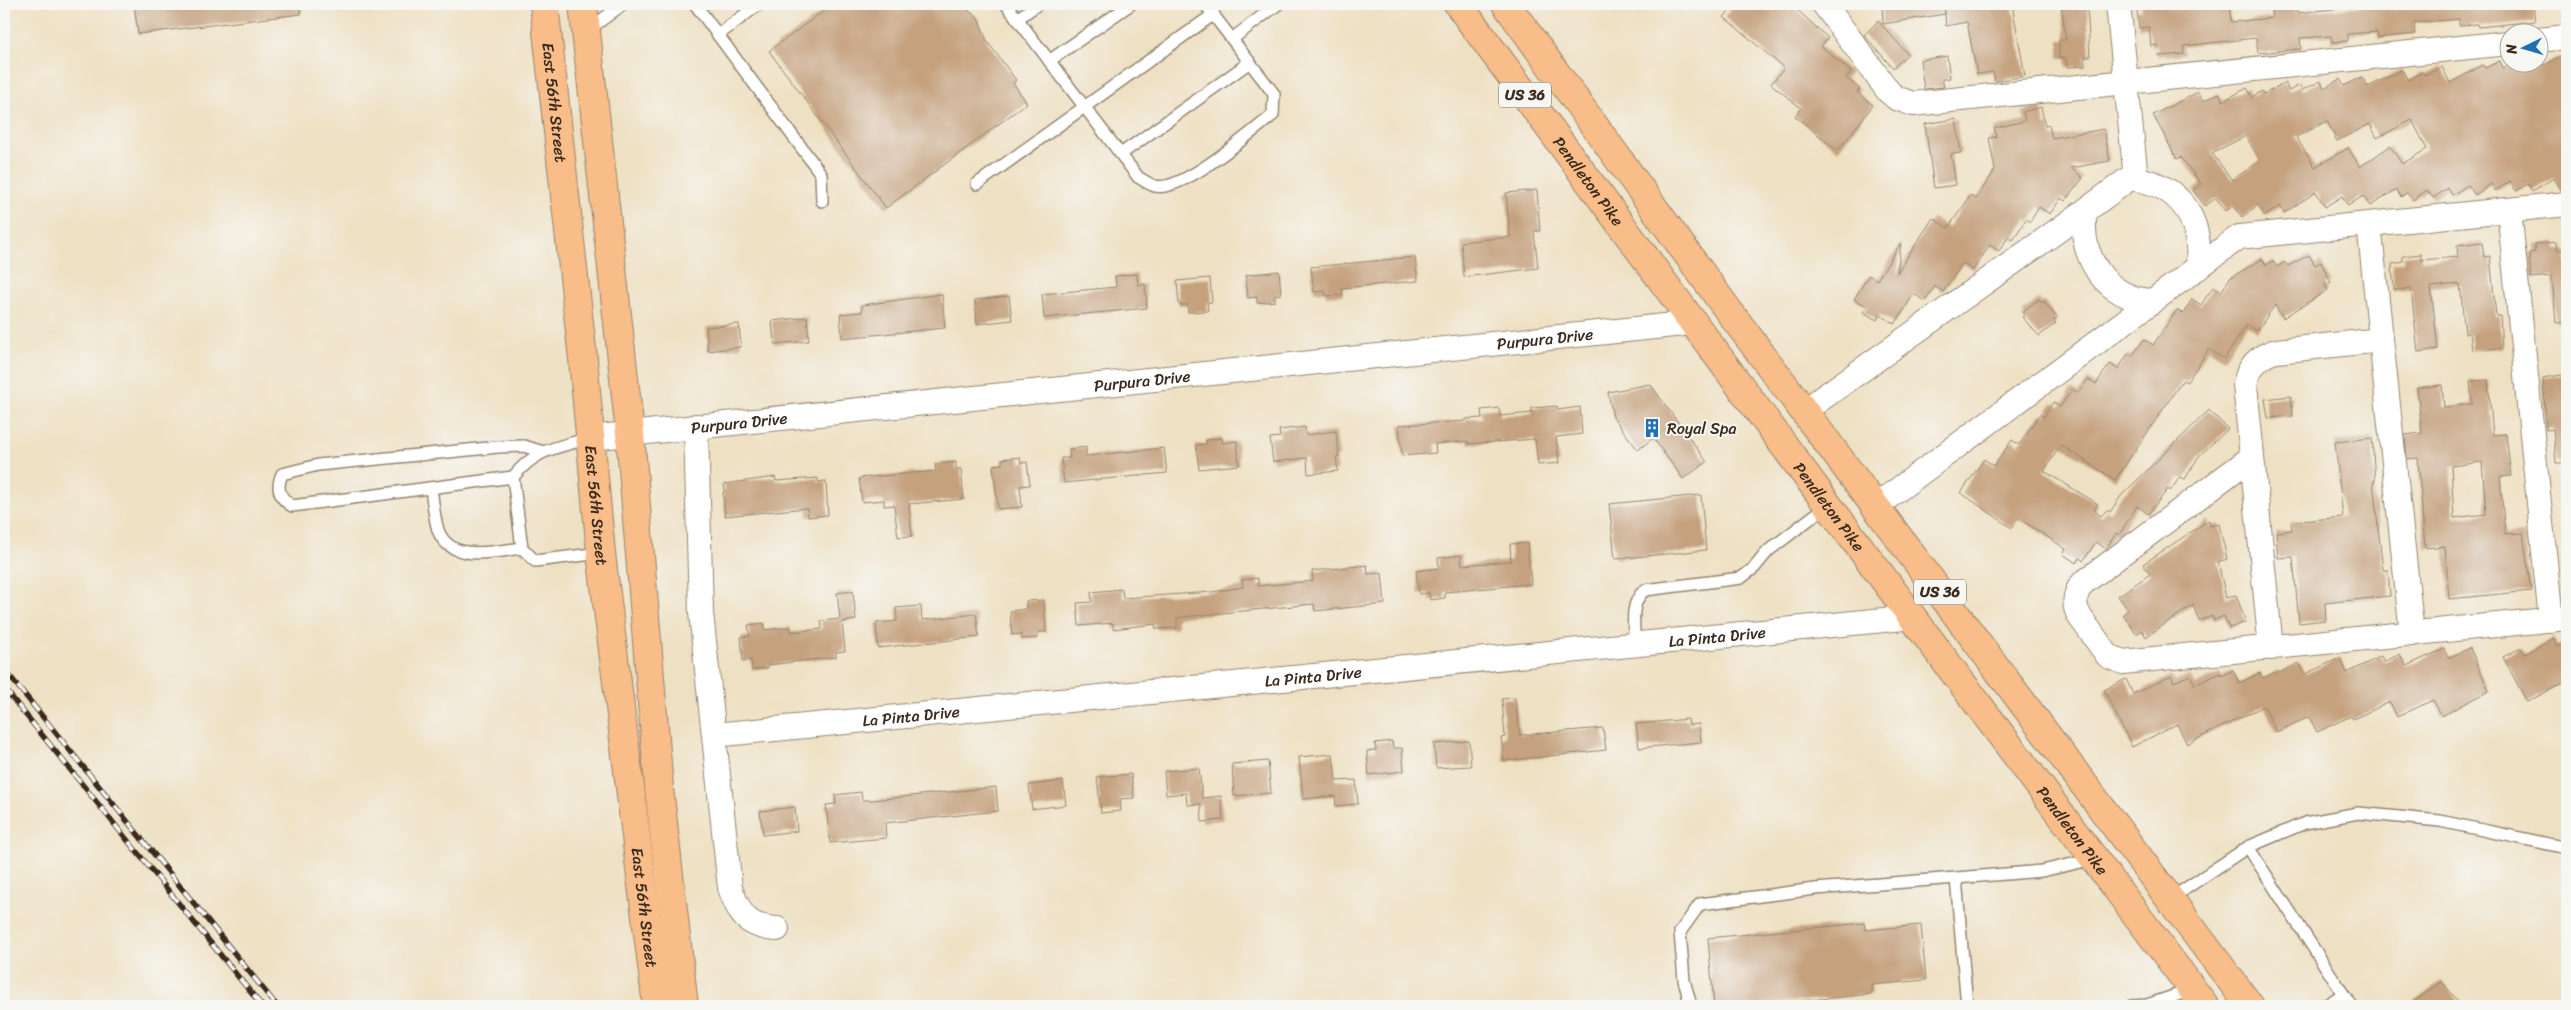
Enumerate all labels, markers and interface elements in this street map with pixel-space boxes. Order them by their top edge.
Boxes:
north arrow [2498,22,2548,72]
street label: East 56th Street [534,41,576,164]
text: N [2499,43,2525,56]
road number: US 36 [1499,82,1551,108]
street label: Pendleton Pike [1545,130,1632,232]
street label: Purpura Drive [1495,319,1595,358]
street label: Purpura Drive [1092,361,1192,400]
street label: Purpura Drive [689,403,789,442]
place label: Royal Spa [1667,414,1736,443]
building icon: Royal Spa [1641,417,1663,439]
street label: East 56th Street [577,444,617,567]
street label: Pendleton Pike [1786,455,1873,558]
road number: US 36 [1914,580,1966,604]
street label: La Pinta Drive [1667,617,1767,656]
street label: La Pinta Drive [1263,657,1363,695]
street label: La Pinta Drive [861,696,961,735]
street label: Pendleton Pike [2029,779,2116,882]
street label: East 56th Street [623,846,667,969]

